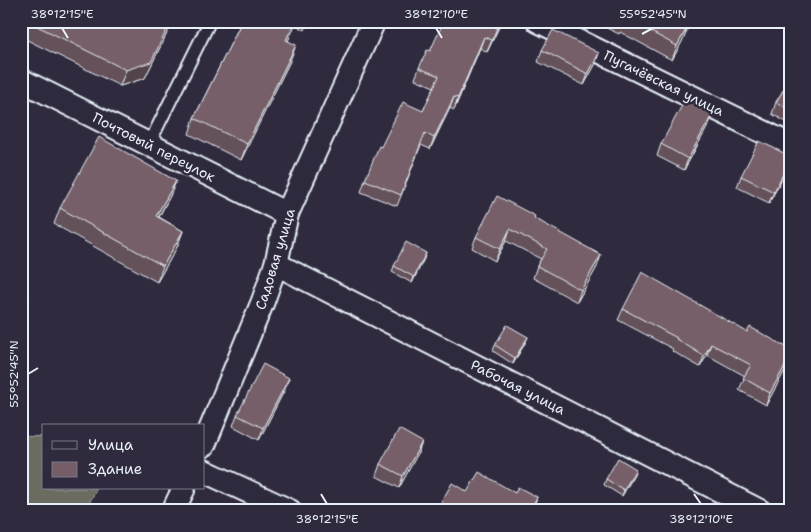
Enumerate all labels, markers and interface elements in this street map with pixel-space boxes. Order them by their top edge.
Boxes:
text: 38°12'15"E [31,6,93,22]
text: 38°12'10"E [404,6,468,22]
text: 55°52'45"N [619,6,687,22]
street label: Пугачёвская улица [601,46,727,120]
street label: Почтовый переулок [90,108,219,186]
street label: Садовая улица [251,206,299,312]
text: 55°52'45"N [6,340,22,408]
street label: Рабочая улица [468,355,569,419]
legend [42,424,205,490]
text: Улица [88,435,134,455]
text: Здание [88,459,142,479]
text: 38°12'15"E [296,511,358,527]
text: 38°12'10"E [669,511,733,527]

